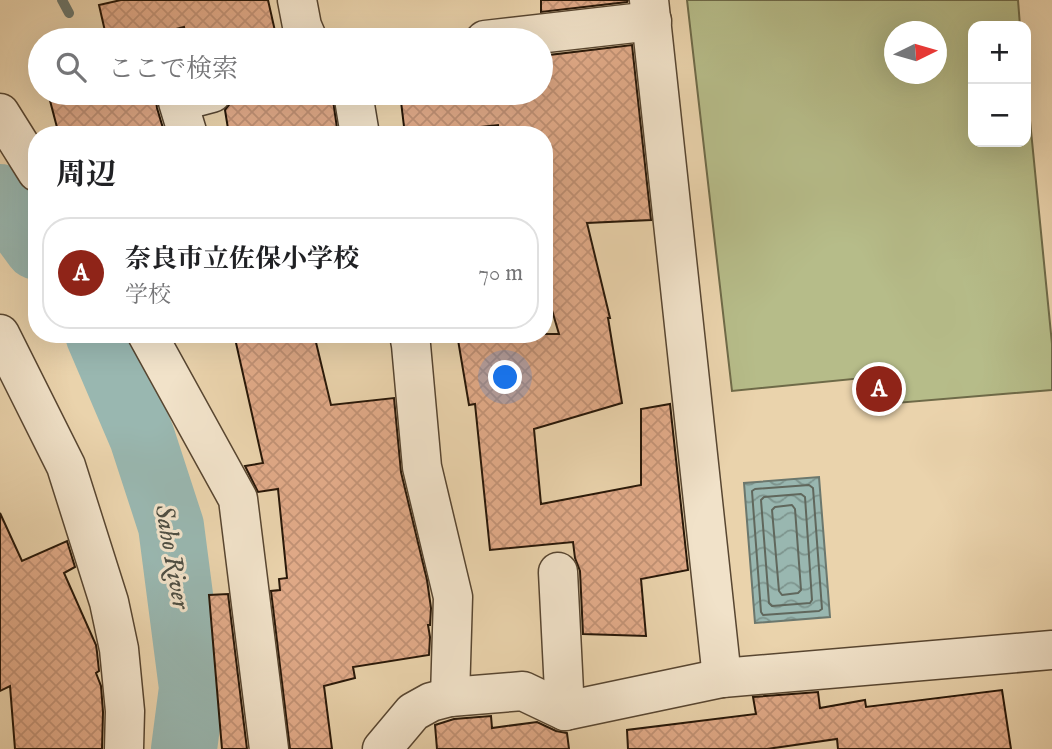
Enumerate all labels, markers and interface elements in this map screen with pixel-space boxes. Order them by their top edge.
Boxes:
north arrow [884,21,947,84]
map controls [968,21,1031,147]
button: + [968,21,1031,84]
search box [28,28,553,105]
icon: search [52,48,90,86]
text: ここで検索 [108,53,238,86]
button: − [968,84,1031,147]
text: 周辺 [56,157,116,195]
text: 奈良市立佐保小学校 [125,243,359,276]
text: A [73,259,89,288]
text: 70 m [478,259,523,288]
text: 学校 [125,281,171,310]
your location [488,360,522,394]
pin: A [856,363,902,415]
water label: Saho River [147,502,198,613]

